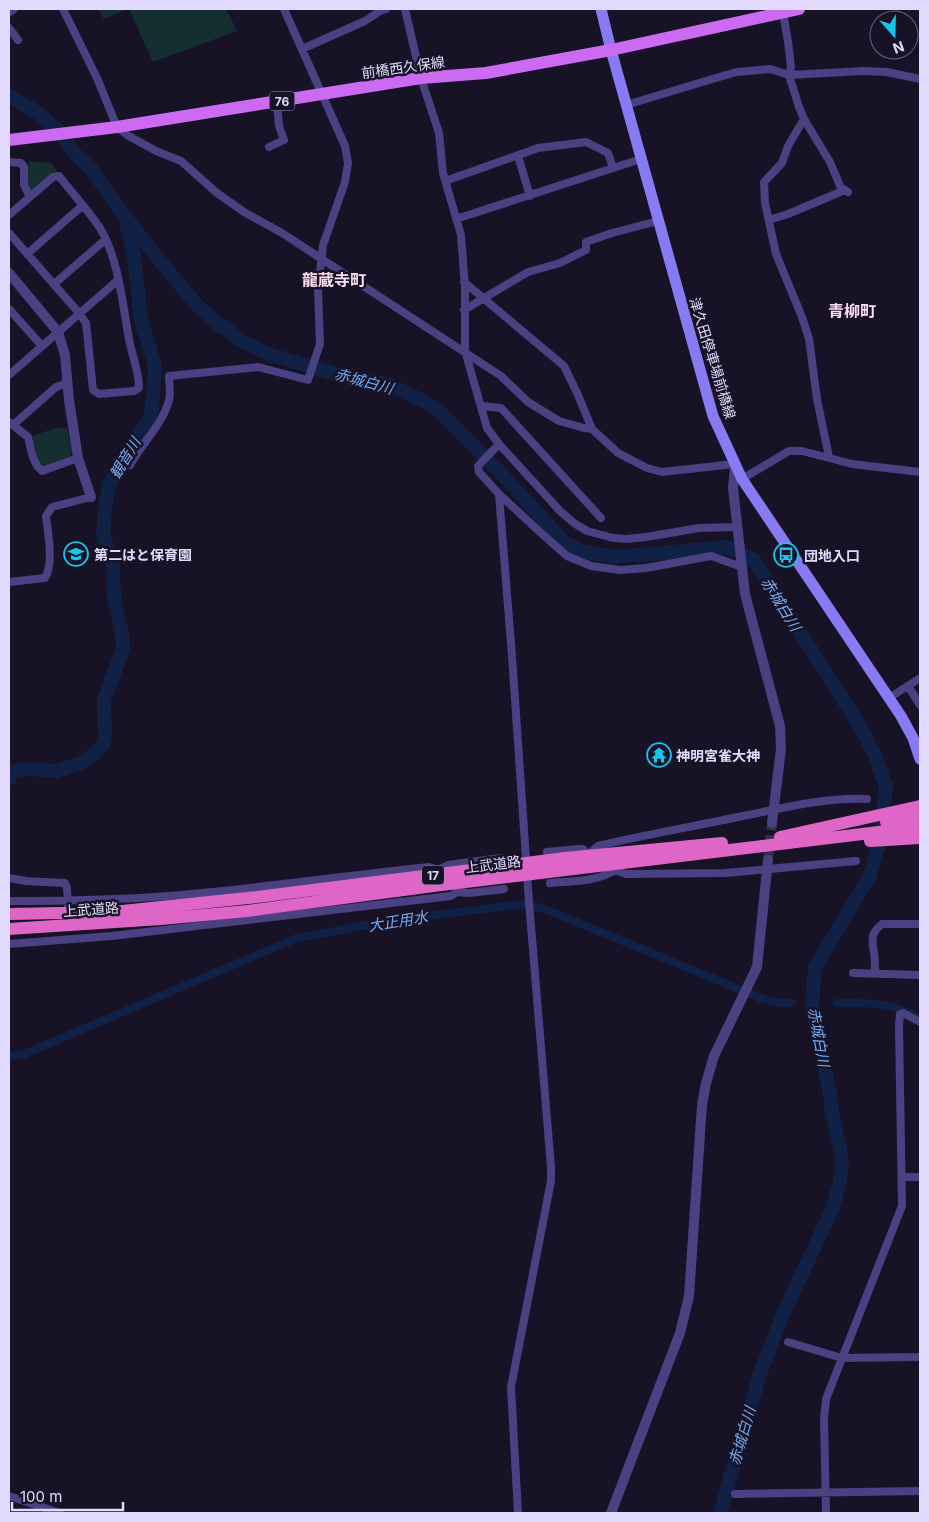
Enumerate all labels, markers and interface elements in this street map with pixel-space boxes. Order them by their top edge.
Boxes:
north arrow [869,10,919,60]
text: N [891,38,907,57]
street label: 前橋西久保線 [360,53,446,81]
road number: 76 [270,92,294,110]
district label: 龍蔵寺町 [302,270,366,290]
street label: 津久田停車場前橋線 [686,295,740,421]
district label: 青柳町 [828,301,876,321]
water label: 赤城白川 [333,364,397,398]
water label: 観音川 [105,432,146,482]
school or university icon: 第二はと保育園 [63,541,89,567]
bus stop icon: 団地入口 [773,542,799,568]
place label: 第二はと保育園 [94,546,192,563]
place label: 団地入口 [804,547,860,564]
water label: 赤城白川 [757,574,806,636]
temple icon: 神明宮雀大神 [646,742,672,768]
place label: 神明宮雀大神 [676,747,760,764]
street label: 上武道路 [464,852,522,876]
road number: 17 [422,866,444,884]
street label: 上武道路 [62,899,120,919]
water label: 大正用水 [367,907,431,935]
water label: 赤城白川 [804,1006,834,1070]
water label: 赤城白川 [725,1403,760,1467]
scale bar [12,1480,124,1512]
text: 100 m [20,1487,62,1506]

